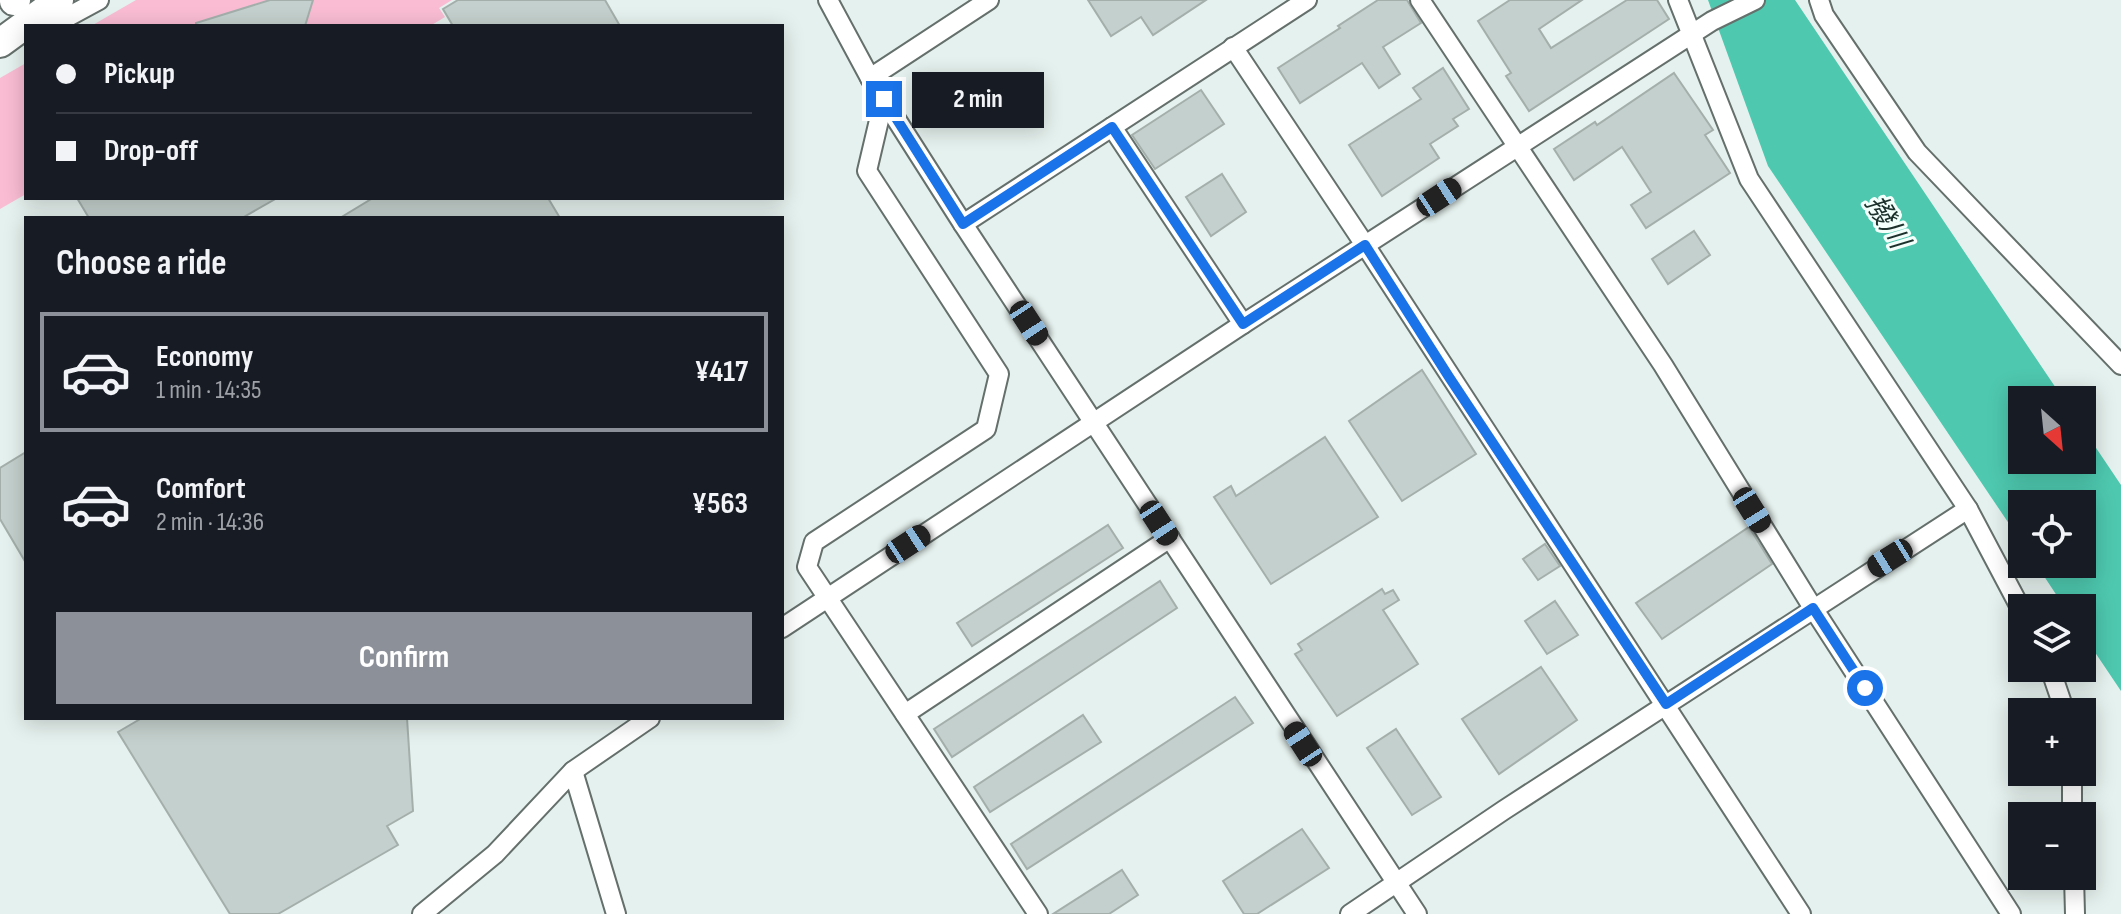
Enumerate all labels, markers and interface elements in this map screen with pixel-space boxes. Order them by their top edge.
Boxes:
text: Pickup [104,56,175,92]
callout: 2 min [912,71,1044,127]
route end [866,81,902,117]
text: 2 min [953,84,1003,115]
text: Drop-off [104,133,198,169]
car [1412,174,1466,220]
water label: 撥川 [1858,189,1917,257]
text: Choose a ride [56,242,227,285]
car [1006,296,1052,350]
icon: car [60,336,132,408]
text: Economy [156,339,253,375]
text: ¥417 [694,354,748,390]
text: 1 min · 14:35 [156,375,262,406]
north arrow [2008,386,2096,474]
map controls [2008,386,2096,890]
icon: car [60,468,132,540]
text: Comfort [156,471,246,507]
car [1729,483,1775,537]
text: ¥563 [692,486,748,522]
button: locate [2008,490,2096,578]
car [1136,496,1182,550]
text: 2 min · 14:36 [156,507,264,538]
car [881,521,935,567]
car [1863,535,1917,581]
button: layers [2008,594,2096,682]
button: Confirm [56,612,752,704]
route start [1847,670,1883,706]
button: + [2008,698,2096,786]
car [1280,717,1326,771]
button: − [2008,802,2096,890]

